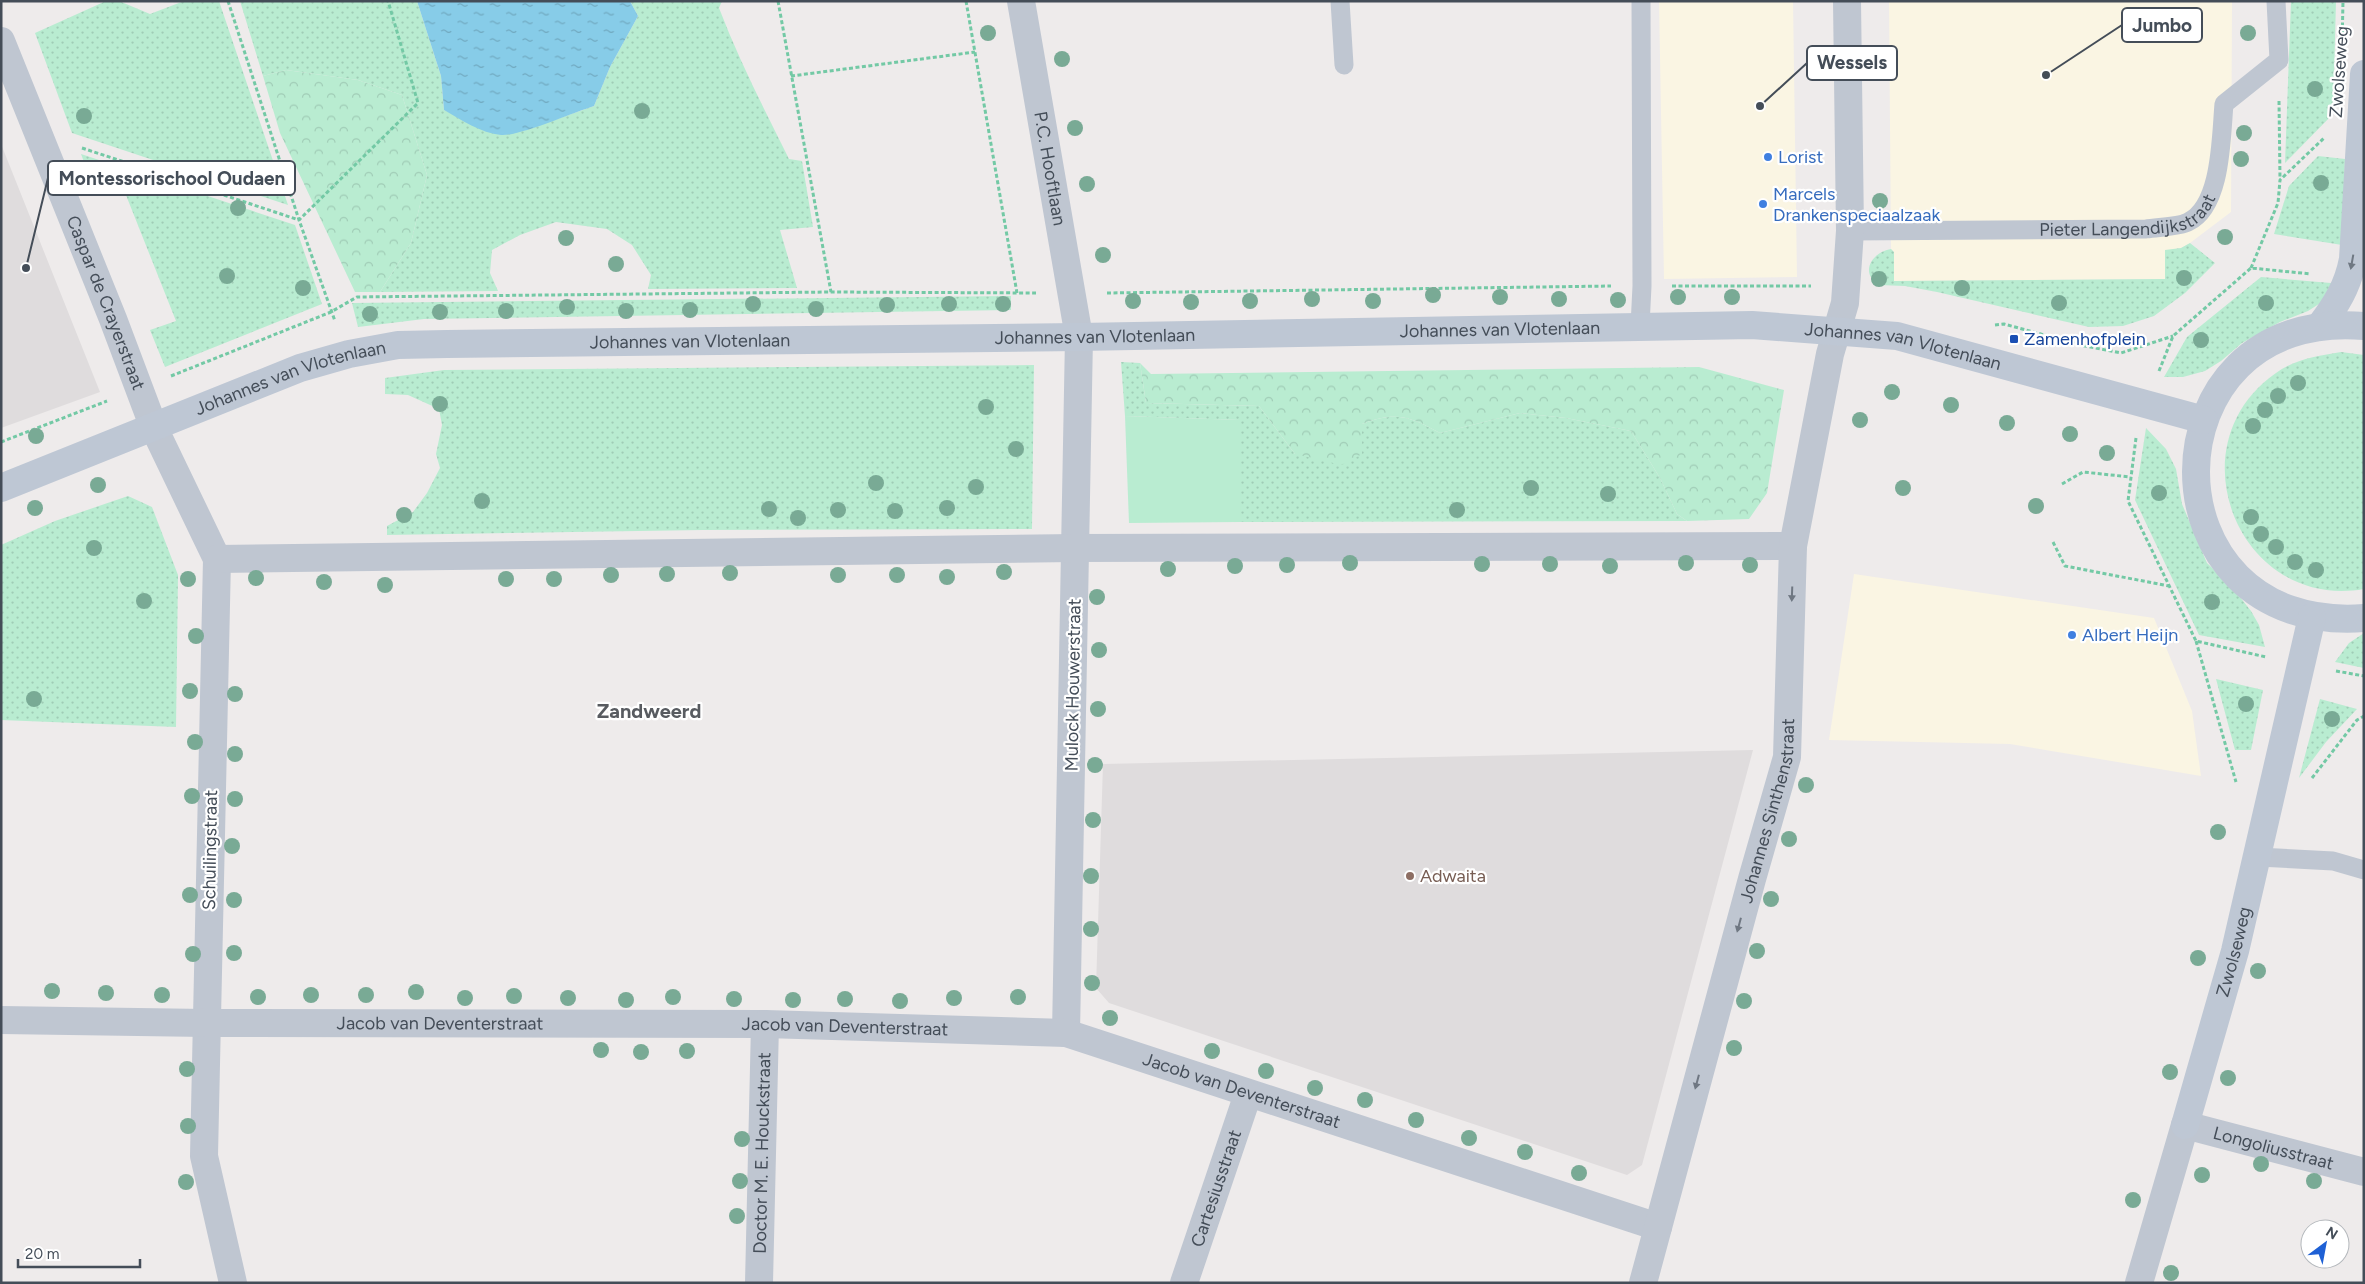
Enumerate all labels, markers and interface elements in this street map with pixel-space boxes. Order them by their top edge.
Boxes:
callout: Jumbo [2122,8,2202,42]
text: Jumbo [2132,14,2192,37]
street label: Zwolseweg [2325,25,2353,119]
callout: Wessels [1807,46,1897,80]
text: Wessels [1817,51,1887,74]
street label: P.C. Hooftlaan [1029,110,1071,227]
place label: Lorist [1778,146,1823,168]
marker: Lorist [1762,151,1774,163]
callout: Montessorischool Oudaen [48,161,295,195]
text: Montessorischool Oudaen [59,167,285,190]
place label: Marcels Drankenspeciaalzaak [1773,183,1940,226]
street label: Pieter Langendijkstraat [2039,190,2221,241]
marker: Marcels Drankenspeciaalzaak [1757,198,1769,210]
street label: Caspar de Crayerstraat [62,212,150,393]
one-way arrow [2348,254,2356,270]
street label: Johannes van Vlotenlaan [1399,317,1600,342]
street label: Johannes van Vlotenlaan [1804,318,2004,375]
street label: Johannes van Vlotenlaan [995,324,1195,349]
place label: Zamenhofplein [2024,328,2146,350]
street label: Johannes van Vlotenlaan [590,329,790,353]
marker: Zamenhofplein [2008,333,2020,345]
street label: Johannes van Vlotenlaan [192,336,387,420]
one-way arrow [1787,587,1795,603]
street label: Mulock Houwerstraat [1060,598,1086,772]
place label: Albert Heijn [2082,624,2178,646]
marker: Albert Heijn [2066,629,2078,641]
district label: Zandweerd [597,699,701,723]
street label: Johannes Sinthenstraat [1735,718,1799,906]
street label: Schuilingstraat [198,790,222,910]
place label: Adwaita [1420,865,1486,887]
marker: Adwaita [1404,870,1416,882]
street label: Zwolseweg [2211,905,2256,999]
one-way arrow [1735,918,1743,933]
street label: Jacob van Deventerstraat [337,1012,544,1035]
street label: Jacob van Deventerstraat [742,1013,949,1040]
street label: Jacob van Deventerstraat [1140,1048,1343,1133]
street label: Doctor M. E. Houckstraat [749,1052,775,1254]
one-way arrow [1693,1075,1701,1090]
street label: Longoliusstraat [2211,1122,2336,1175]
street label: Cartesiusstraat [1186,1127,1246,1250]
north arrow [2300,1219,2350,1269]
text: N [2323,1223,2341,1243]
scale bar [18,1236,140,1268]
text: 20 m [25,1245,59,1263]

